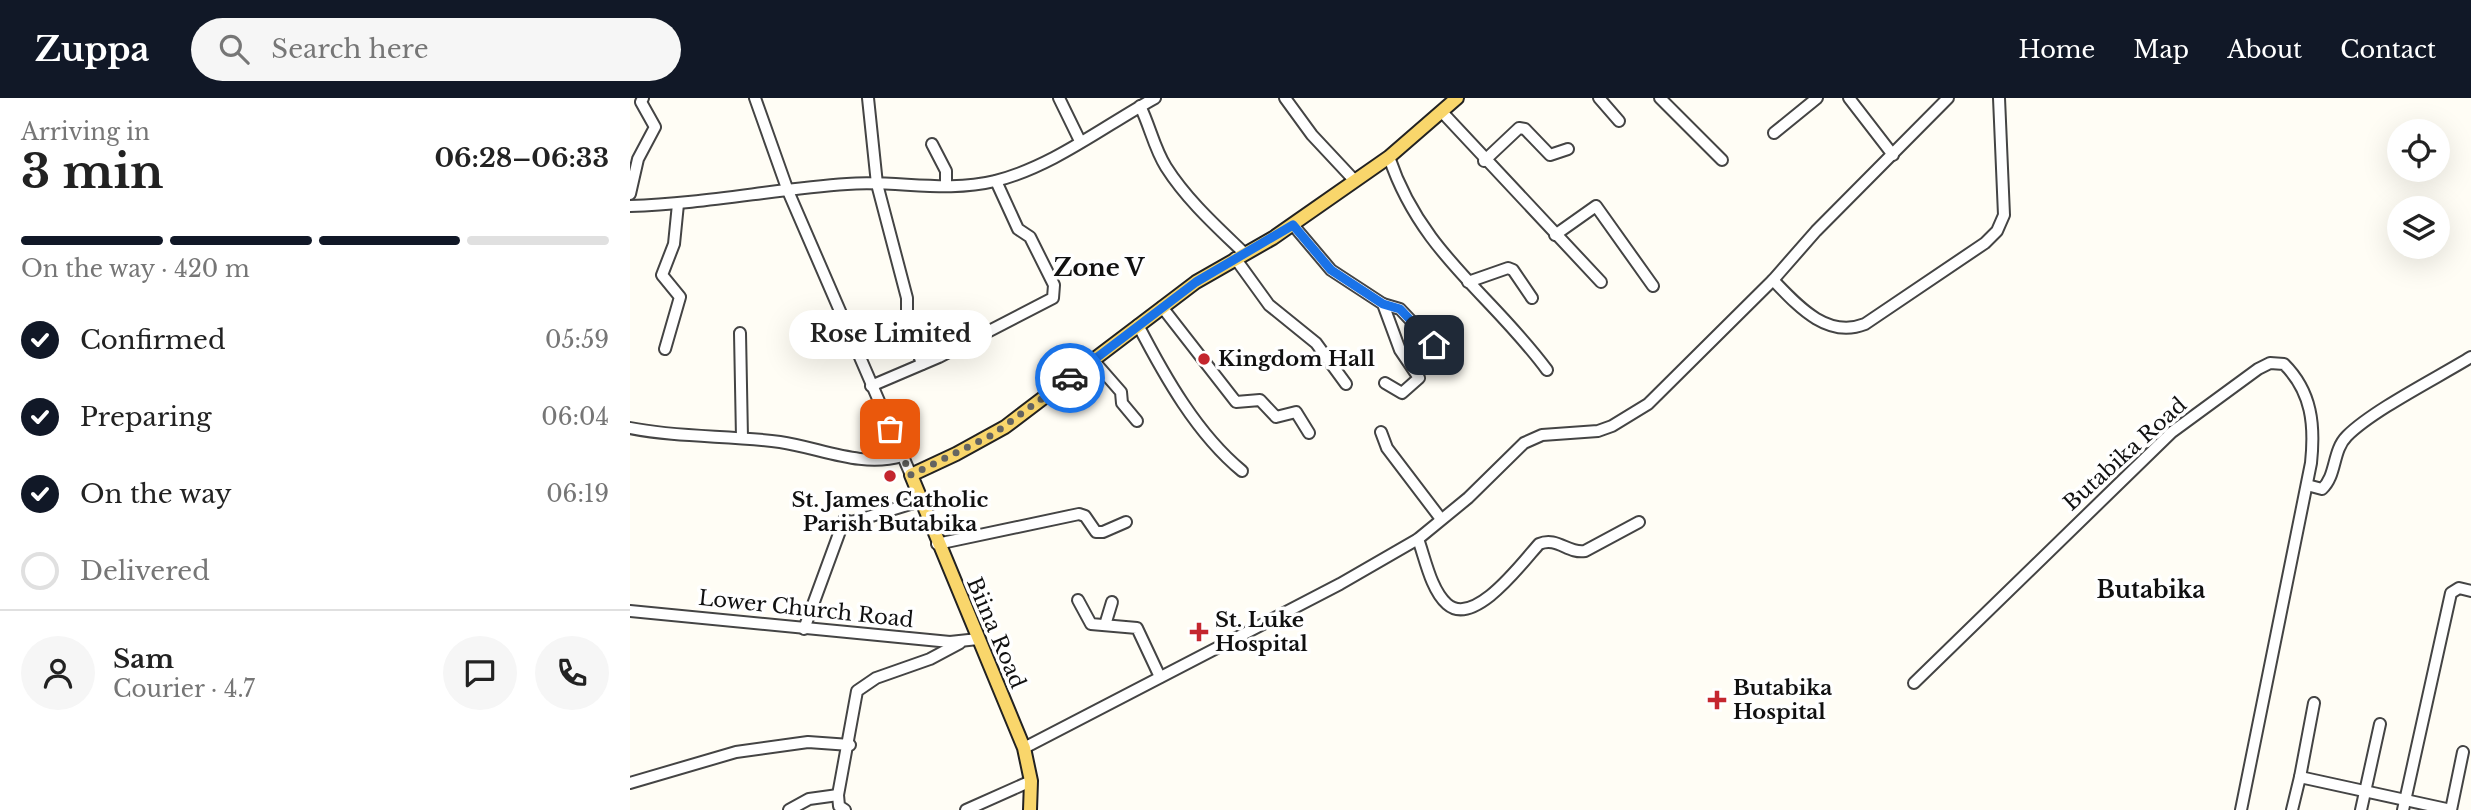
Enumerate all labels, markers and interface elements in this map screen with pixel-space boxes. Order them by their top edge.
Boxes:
search box [191,18,681,81]
text: Zuppa [35,29,149,70]
icon: search [215,30,253,68]
text: Search here [271,33,429,65]
text: Home [2019,35,2095,64]
text: Map [2133,35,2189,64]
text: About [2227,35,2302,64]
text: Contact [2340,35,2436,64]
text: Arriving in [21,118,150,146]
map controls [2387,119,2450,259]
button: locate [2387,119,2450,182]
text: 06:28–06:33 [434,142,609,174]
text: 3 min [21,143,163,200]
button: layers [2387,196,2450,259]
district label: Zone V [1053,253,1145,282]
text: On the way · 420 m [21,255,250,283]
callout: Rose Limited [789,310,992,359]
pin [1404,315,1464,375]
text: Rose Limited [810,320,971,348]
icon: check [21,321,59,359]
text: Confirmed [80,324,225,356]
text: 05:59 [545,326,609,354]
icon: home [1415,326,1453,364]
courier [1035,343,1105,413]
place label: Kingdom Hall [1218,346,1375,372]
marker: Kingdom Hall [1196,351,1212,367]
icon: car [1051,359,1089,397]
street label: Butabika Road [2058,392,2192,516]
icon: check [21,398,59,436]
pin [860,399,920,459]
text: Preparing [80,401,212,433]
text: 06:04 [541,403,609,431]
icon: bag [871,410,909,448]
marker: St. James Catholic Parish Butabika [882,468,898,484]
icon: check [21,475,59,513]
text: On the way [80,478,232,510]
text: 06:19 [546,480,609,508]
place label: St. James Catholic Parish Butabika [792,487,989,537]
text: Delivered [80,555,210,587]
street label: Biina Road [961,574,1031,692]
district label: Butabika [2097,576,2205,604]
street label: Lower Church Road [697,585,915,633]
place label: St. Luke Hospital [1215,607,1308,657]
marker: St. Luke Hospital [1189,622,1209,642]
button: person [21,636,95,710]
button: chat [443,636,517,710]
button: phone [535,636,609,710]
text: Sam [113,643,174,675]
text: Courier · 4.7 [113,675,255,703]
place label: Butabika Hospital [1733,675,1832,725]
marker: Butabika Hospital [1707,690,1727,710]

